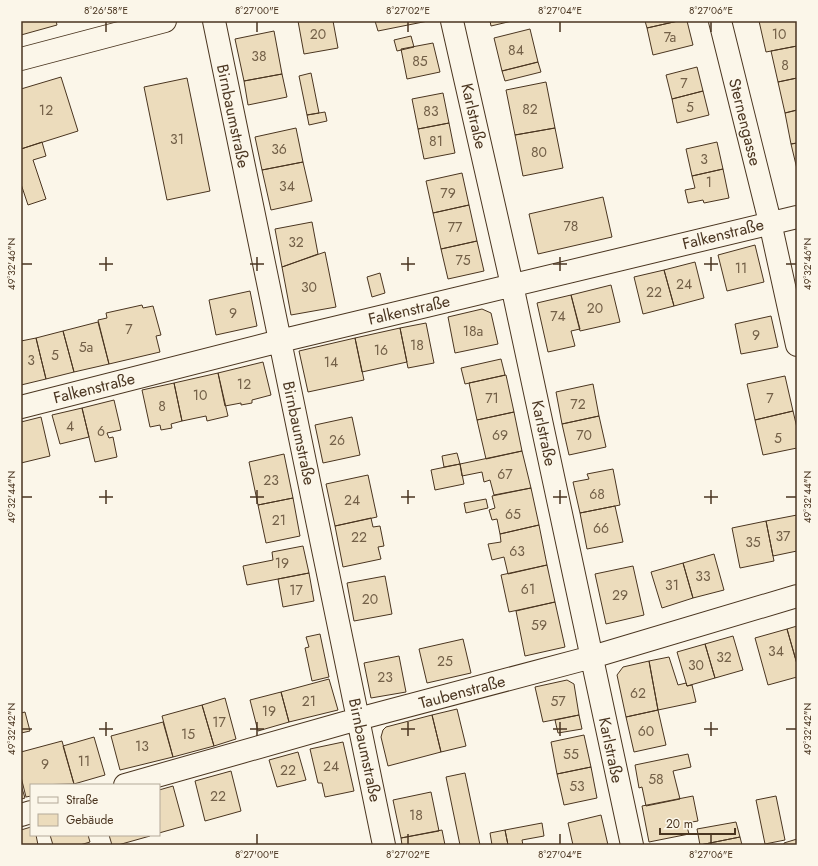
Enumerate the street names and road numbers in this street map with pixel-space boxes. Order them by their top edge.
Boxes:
street label: Birnbaumstraße [211,62,255,170]
street label: Sternengasse [723,76,767,168]
street label: Karlstraße [455,81,493,151]
street label: Falkenstraße [680,213,766,255]
street label: Falkenstraße [366,289,452,331]
street label: Falkenstraße [51,367,137,409]
street label: Birnbaumstraße [277,379,321,487]
street label: Karlstraße [526,398,562,468]
street label: Taubenstraße [416,669,508,715]
street label: Birnbaumstraße [343,696,387,804]
street label: Karlstraße [593,715,629,785]

